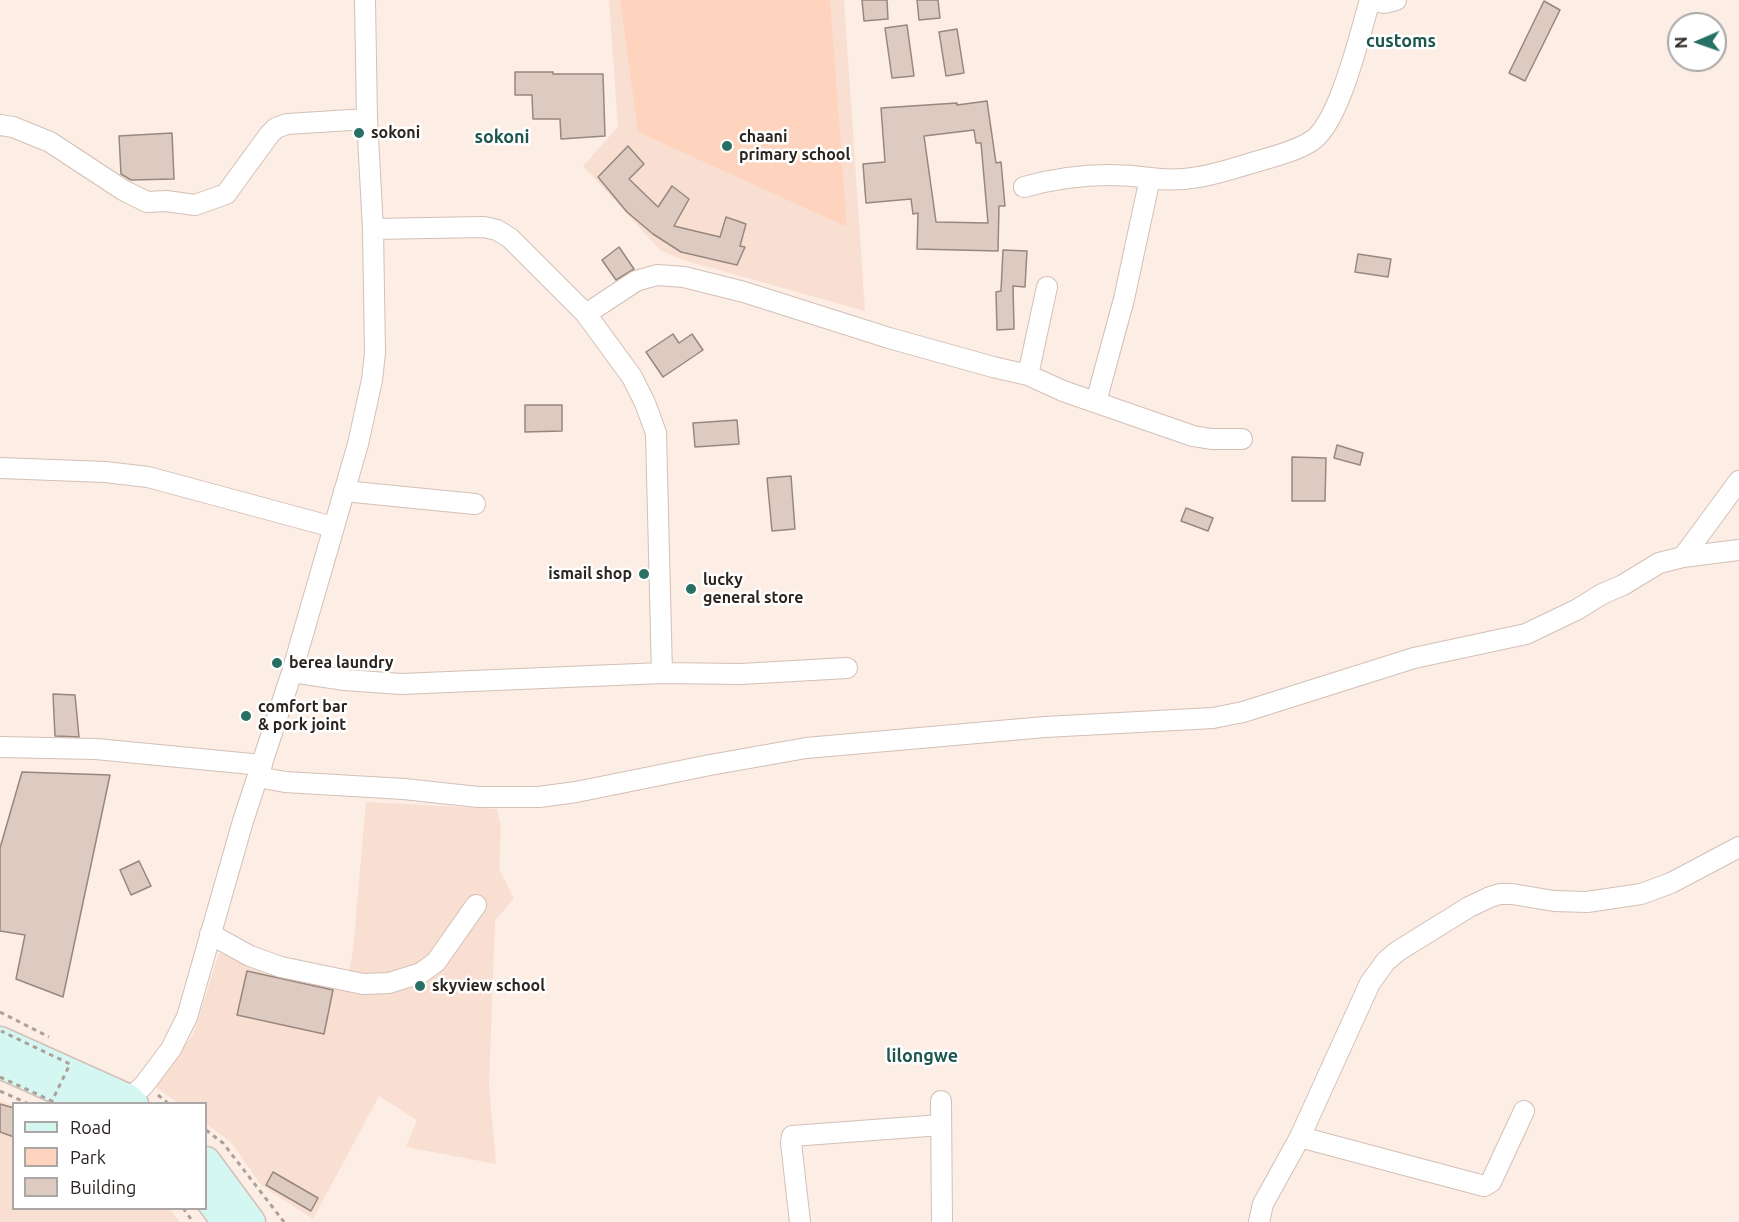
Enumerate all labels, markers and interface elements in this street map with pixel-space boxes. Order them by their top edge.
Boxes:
north arrow [1667,12,1727,72]
district label: customs [1366,30,1436,52]
text: N [1672,36,1690,49]
place label: sokoni [371,123,420,143]
marker: sokoni [352,126,366,140]
district label: sokoni [474,126,530,148]
place label: chaani primary school [739,127,850,165]
marker: chaani primary school [720,139,734,153]
place label: ismail shop [548,564,632,584]
marker: ismail shop [637,567,651,581]
place label: lucky general store [703,570,803,608]
marker: lucky general store [684,582,698,596]
place label: berea laundry [289,653,394,673]
marker: berea laundry [270,656,284,670]
place label: comfort bar & pork joint [258,697,347,735]
marker: comfort bar & pork joint [239,709,253,723]
place label: skyview school [432,976,545,996]
marker: skyview school [413,979,427,993]
district label: lilongwe [886,1045,958,1067]
legend [12,1102,207,1210]
text: Road [70,1117,112,1137]
text: Park [70,1147,106,1167]
text: Building [70,1177,136,1197]

